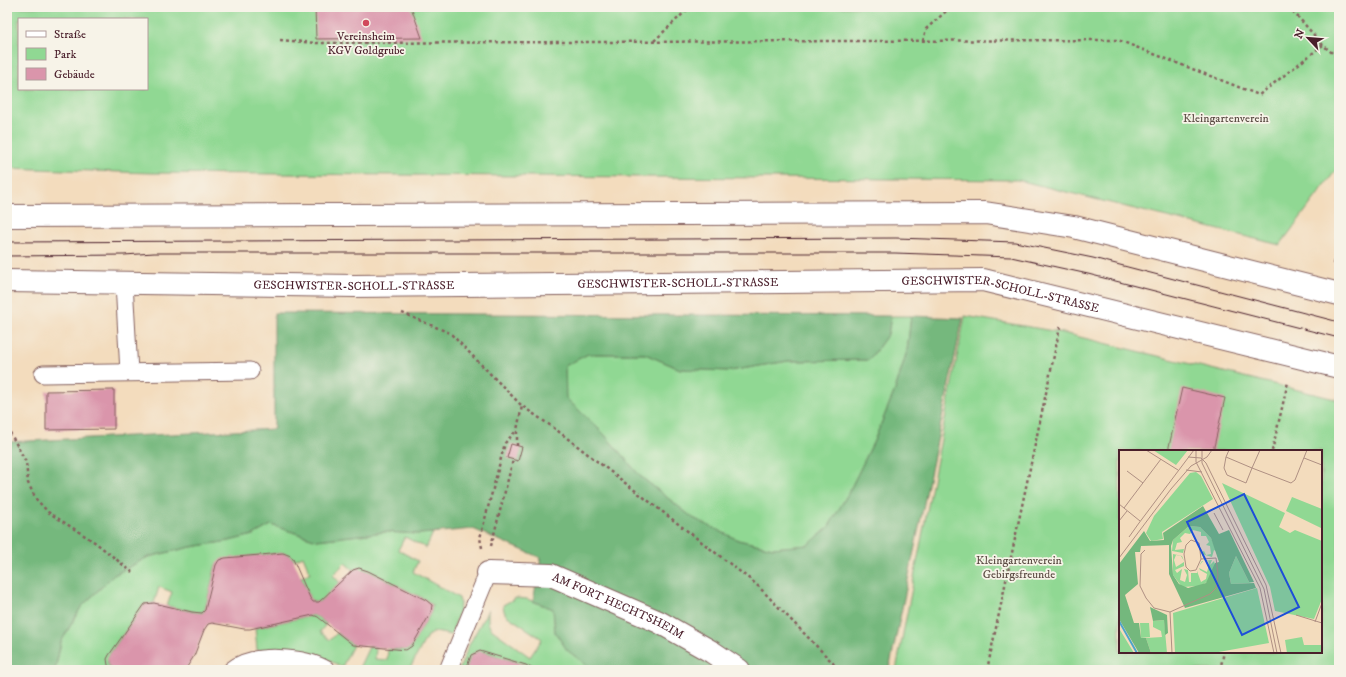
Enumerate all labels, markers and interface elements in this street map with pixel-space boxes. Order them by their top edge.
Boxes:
legend [18,18,148,90]
marker: Vereinsheim KGV Goldgrube [361,18,371,28]
north arrow [1288,18,1328,58]
text: Straße [54,27,86,42]
text: N [1292,27,1308,41]
place label: Vereinsheim KGV Goldgrube [327,29,405,58]
text: Park [54,47,76,62]
text: Gebäude [54,67,95,82]
park label: Kleingartenverein [1183,111,1270,126]
street label: GESCHWISTER-SCHOLL-STRASSE [901,272,1101,316]
street label: GESCHWISTER-SCHOLL-STRASSE [577,274,779,291]
street label: GESCHWISTER-SCHOLL-STRASSE [253,277,455,294]
inset map [1119,450,1322,653]
park label: Kleingartenverein Gebirgsfreunde [976,553,1063,582]
street label: AM FORT HECHTSHEIM [550,569,687,642]

